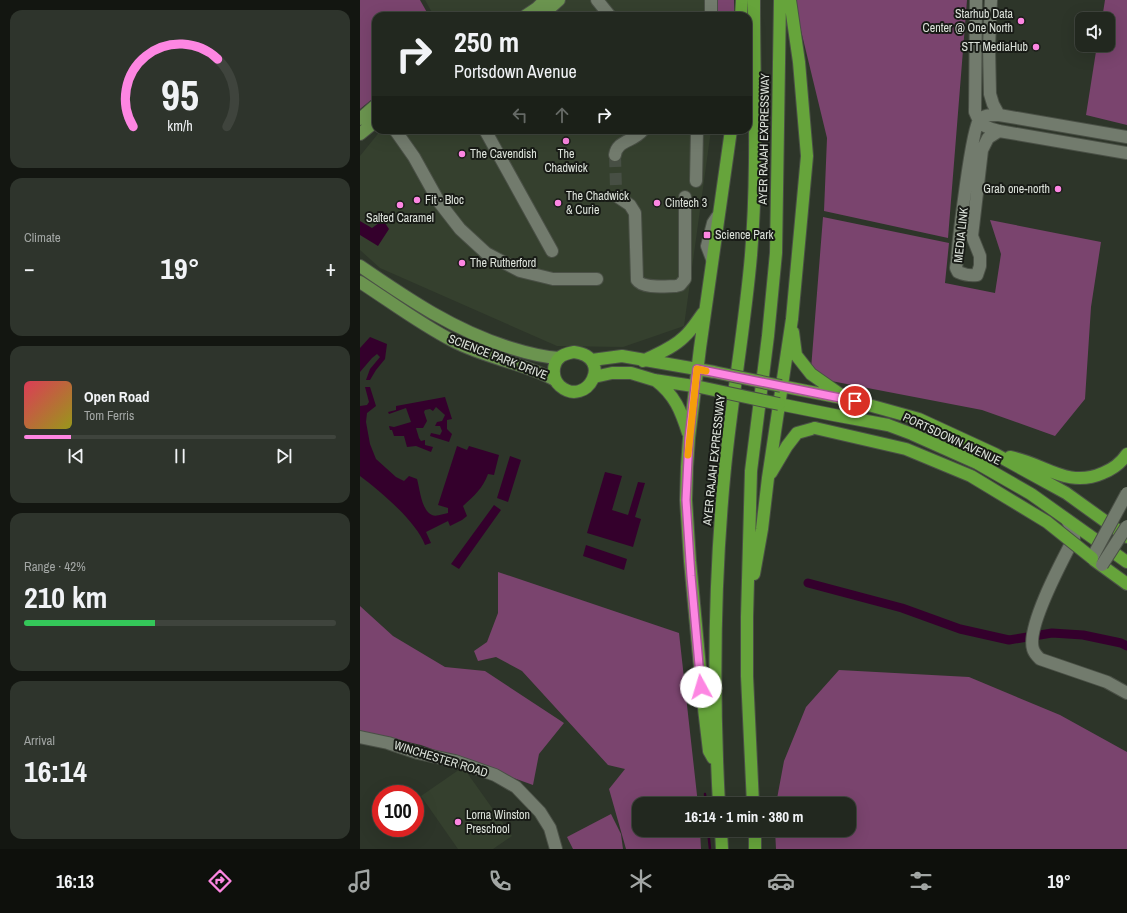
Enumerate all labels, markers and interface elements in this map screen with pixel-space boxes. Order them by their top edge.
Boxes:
place label: Starhub Data Center @ One North [923,6,1014,36]
map controls [1075,12,1115,52]
button: sound [1075,12,1115,52]
marker: Starhub Data Center @ One North [1016,16,1026,26]
text: 250 m [454,23,519,61]
icon: right [388,28,440,80]
place label: STT MediaHub [961,39,1028,55]
marker: STT MediaHub [1031,42,1041,52]
text: Portsdown Avenue [454,59,577,84]
text: 95 [161,67,199,123]
street label: AYER RAJAH EXPRESSWAY [755,73,773,206]
icon: left [509,104,531,126]
icon: ahead [551,104,573,126]
icon: right [593,104,615,126]
text: km/h [167,115,193,134]
marker: The Chadwick [561,136,571,146]
place label: The Cavendish [470,146,537,162]
place label: The Chadwick [544,146,588,176]
marker: The Cavendish [457,149,467,159]
place label: Grab one-north [983,181,1050,197]
marker: Grab one-north [1053,184,1063,194]
place label: The Chadwick & Curie [566,188,629,218]
place label: Fit · Bloc [425,192,464,208]
marker: Fit · Bloc [412,195,422,205]
place label: Cintech 3 [665,195,707,211]
marker: The Chadwick & Curie [553,198,563,208]
marker: Cintech 3 [652,198,662,208]
marker: Salted Caramel [395,200,405,210]
street label: MEDIA LINK [950,206,972,263]
place label: Salted Caramel [366,210,434,226]
place label: Science Park [715,227,774,243]
text: Climate [24,229,61,246]
marker: Science Park [702,230,712,240]
text: 19° [160,248,200,288]
text: − [24,253,35,283]
text: + [325,253,336,283]
place label: The Rutherford [470,255,536,271]
marker: The Rutherford [457,258,467,268]
street label: SCIENCE PARK DRIVE [446,331,550,383]
pin [838,384,872,418]
text: Open Road [84,386,150,407]
icon: arrive [844,390,866,412]
street label: AYER RAJAH EXPRESSWAY [699,393,729,527]
text: Tom Ferris [84,407,134,424]
street label: PORTSDOWN AVENUE [900,409,1004,469]
icon: previous [65,445,87,467]
icon: pause [169,445,191,467]
icon: next [273,445,295,467]
text: Range · 42% [24,558,86,575]
text: 210 km [24,577,107,617]
position arrow [680,666,722,708]
text: Arrival [24,732,55,749]
street label: WINCHESTER ROAD [392,737,490,781]
text: 16:14 [24,751,87,791]
speed limit sign: 100 [372,785,424,837]
text: 16:14 · 1 min · 380 m [685,806,803,827]
place label: Lorna Winston Preschool [466,807,530,837]
marker: Lorna Winston Preschool [453,817,463,827]
icon: directions [206,867,234,895]
icon: music [346,867,374,895]
icon: phone [486,867,514,895]
icon: climate [627,867,655,895]
icon: car [767,867,795,895]
icon: filters [907,867,935,895]
text: 16:13 [56,869,94,894]
text: 19° [1047,869,1071,894]

